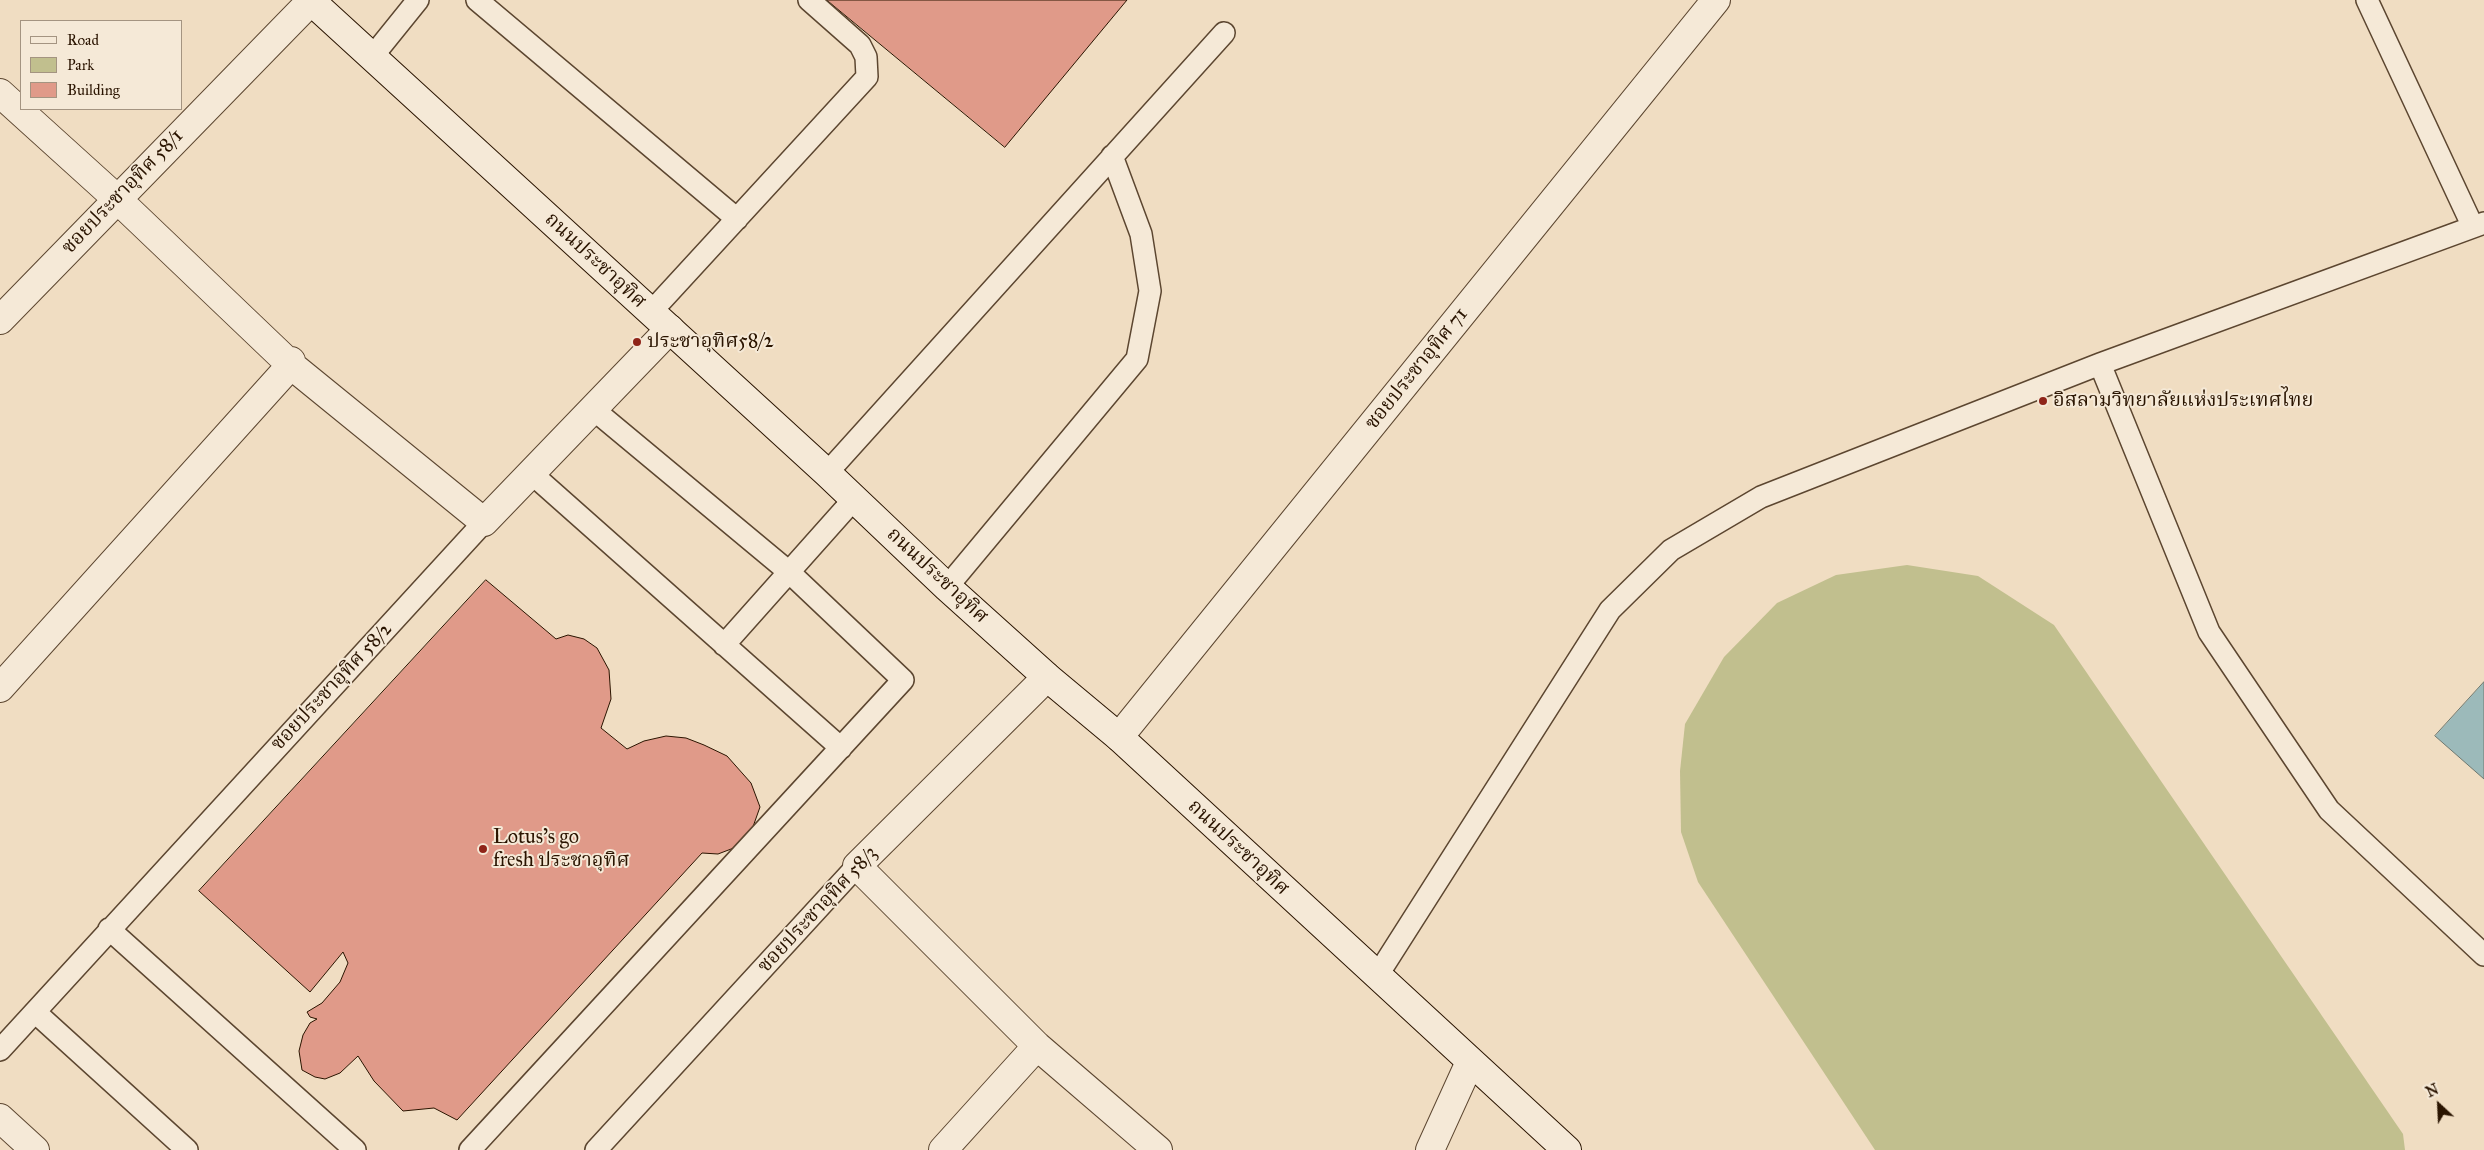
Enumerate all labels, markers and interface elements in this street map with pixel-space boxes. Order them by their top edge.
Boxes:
legend [20,20,182,110]
text: Road [67,31,99,49]
text: Park [67,56,94,74]
text: Building [67,81,120,99]
street label: ซอยประชาอุทิศ 58/1 [57,124,189,260]
street label: ถนนประชาอุทิศ [539,208,651,314]
street label: ซอยประชาอุทิศ 71 [1360,303,1474,435]
place label: ประชาอุทิศ58/2 [647,330,774,354]
marker: ประชาอุทิศ58/2 [631,336,643,348]
place label: อิสลามวิทยาลัยแห่งประเทศไทย [2053,389,2313,413]
marker: อิสลามวิทยาลัยแห่งประเทศไทย [2037,395,2049,407]
street label: ถนนประชาอุทิศ [881,523,993,629]
street label: ซอยประชาอุทิศ 58/2 [266,618,398,756]
street label: ถนนประชาอุทิศ [1182,795,1294,901]
place label: Lotus's go fresh ประชาอุทิศ [493,826,630,873]
street label: ซอยประชาอุทิศ 58/3 [753,842,883,978]
marker: Lotus's go fresh ประชาอุทิศ [477,843,489,855]
north arrow [2414,1080,2464,1130]
text: N [2423,1081,2441,1101]

